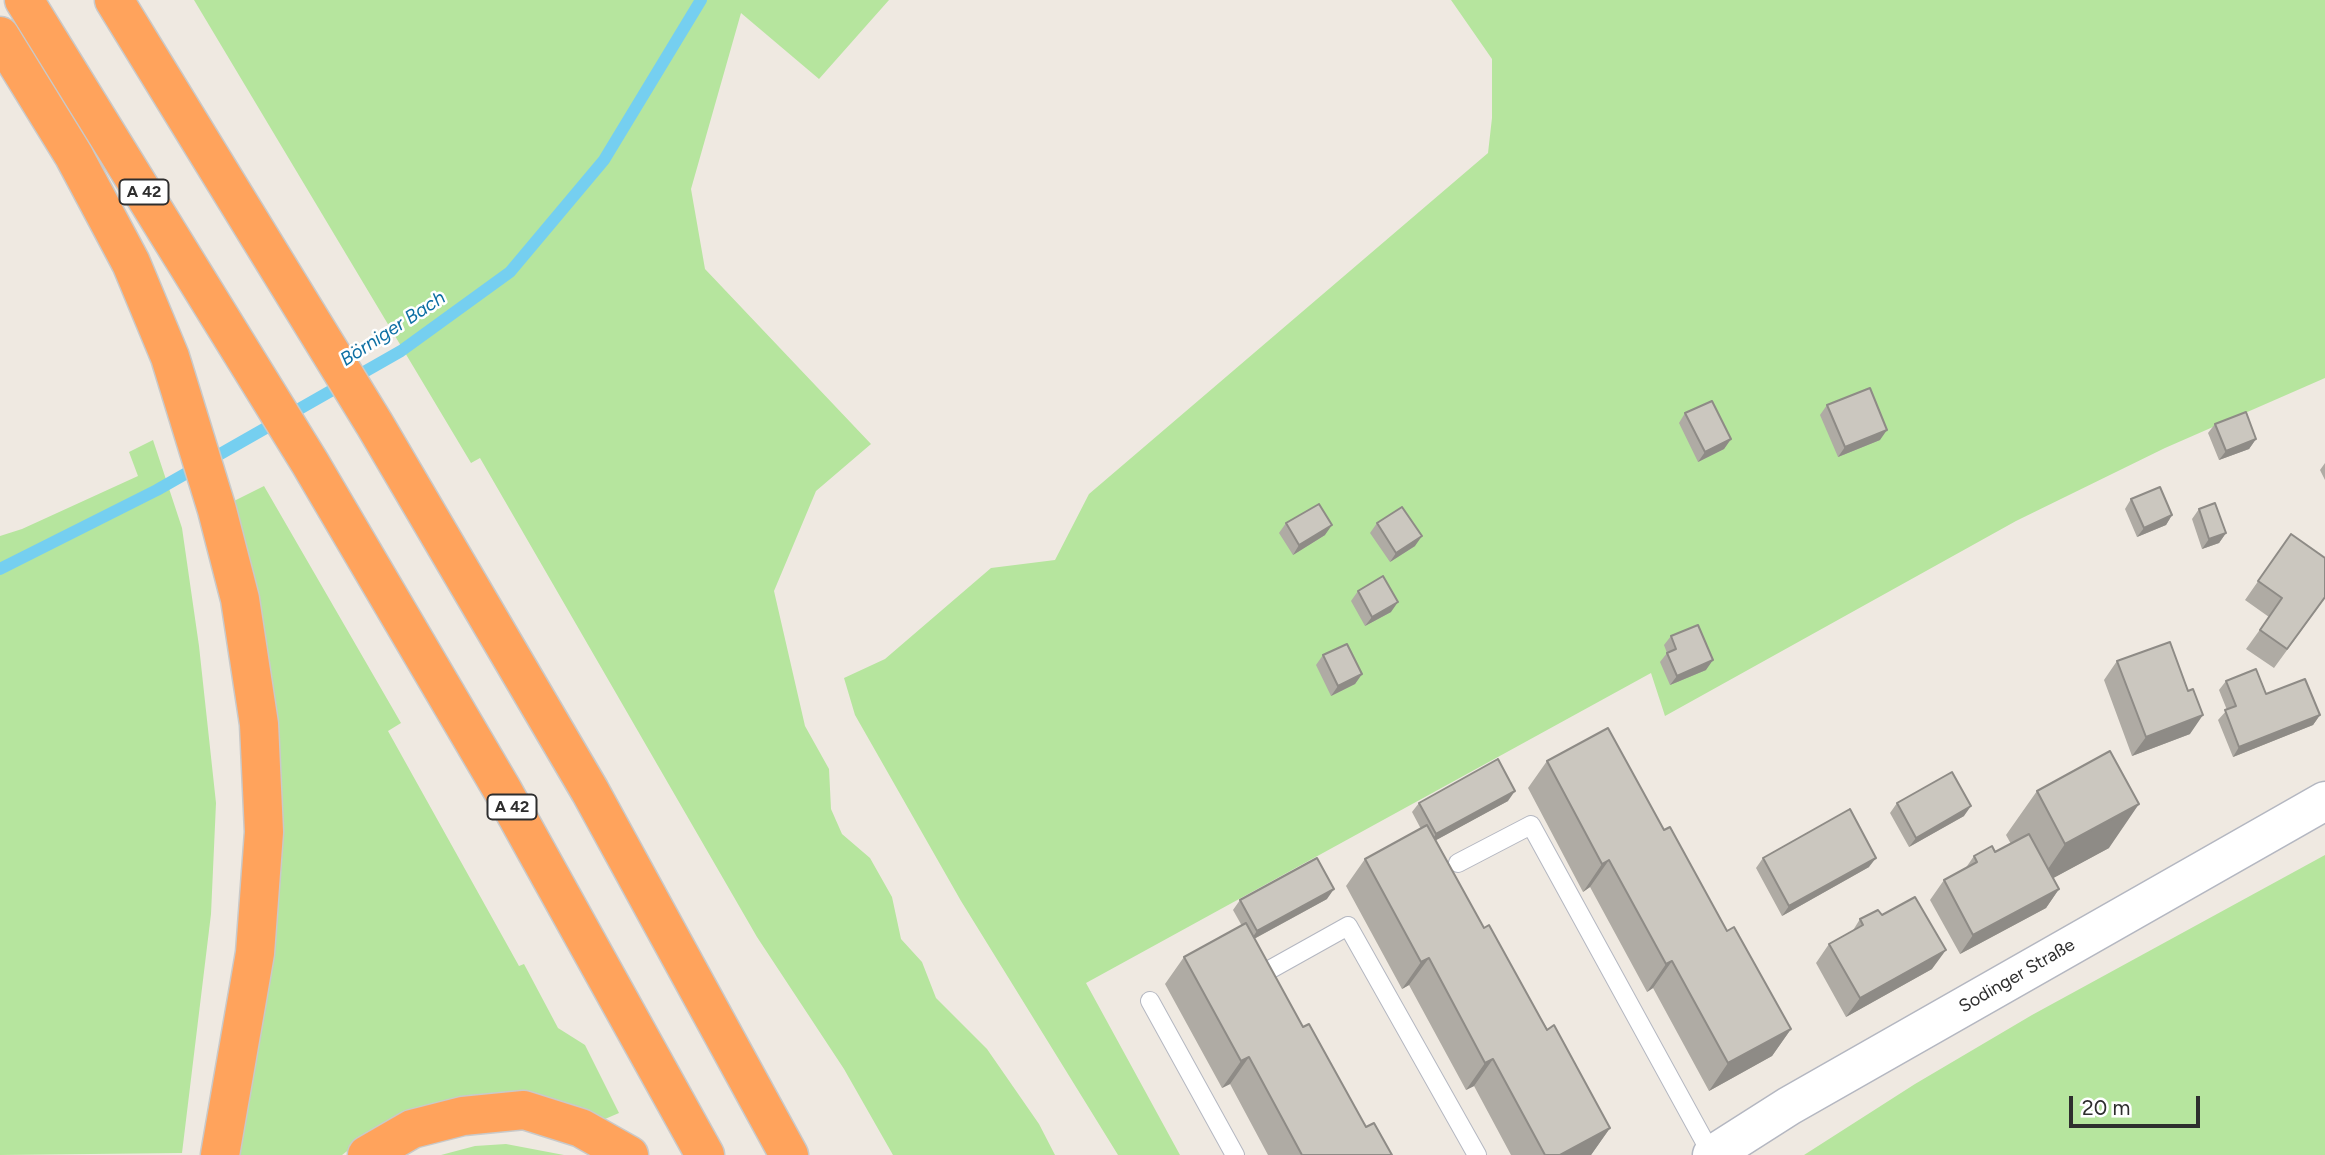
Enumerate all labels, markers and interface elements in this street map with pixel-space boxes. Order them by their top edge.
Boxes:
road number: A 42 [120,180,168,204]
water label: Börniger Bach [336,287,450,371]
road number: A 42 [488,794,536,820]
street label: Sodinger Straße [1955,934,2079,1018]
scale bar [2073,1082,2204,1126]
text: 20 m [2082,1095,2130,1120]

